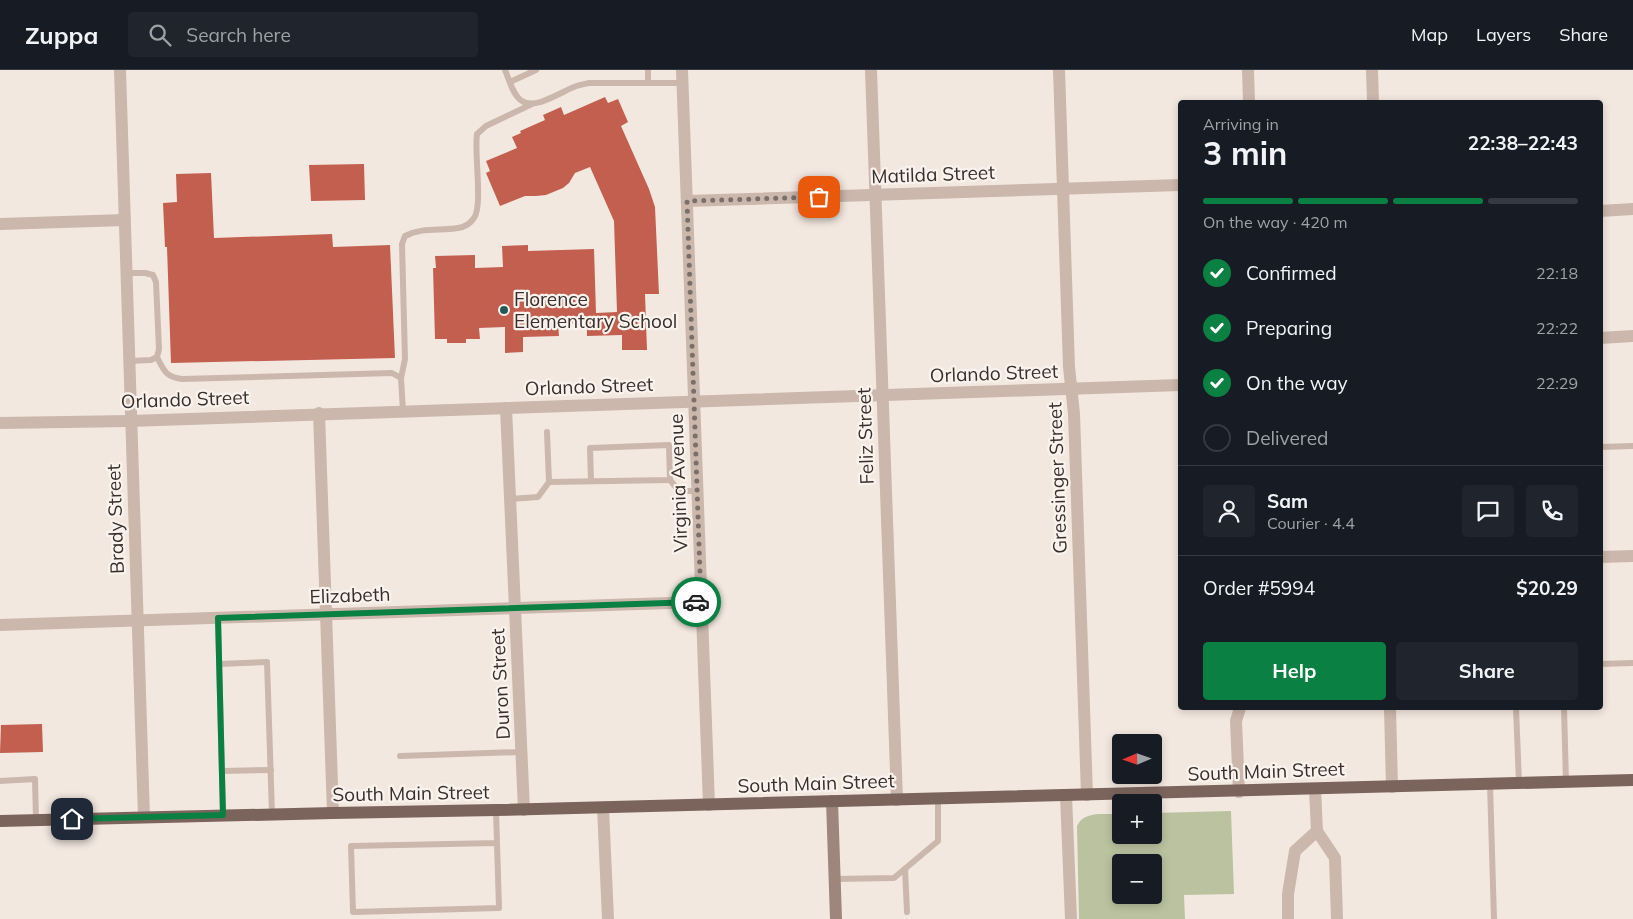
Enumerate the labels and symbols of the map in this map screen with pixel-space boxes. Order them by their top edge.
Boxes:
street label: Matilda Street [871,160,996,188]
pin [798,176,840,218]
place label: Florence Elementary School [514,287,677,333]
marker: Florence Elementary School [498,304,510,316]
street label: Orlando Street [929,359,1059,387]
street label: Orlando Street [524,372,654,400]
street label: Orlando Street [120,385,250,413]
street label: Feliz Street [851,387,879,485]
street label: Gressinger Street [1042,401,1072,554]
street label: Virginia Avenue [664,413,692,553]
street label: Brady Street [101,463,129,574]
courier [671,577,721,627]
street label: Elizabeth [309,582,391,608]
street label: Duron Street [485,627,515,740]
north arrow [1112,734,1162,784]
street label: South Main Street [1187,756,1345,786]
street label: South Main Street [737,768,895,798]
street label: South Main Street [332,780,490,806]
pin [51,798,93,840]

